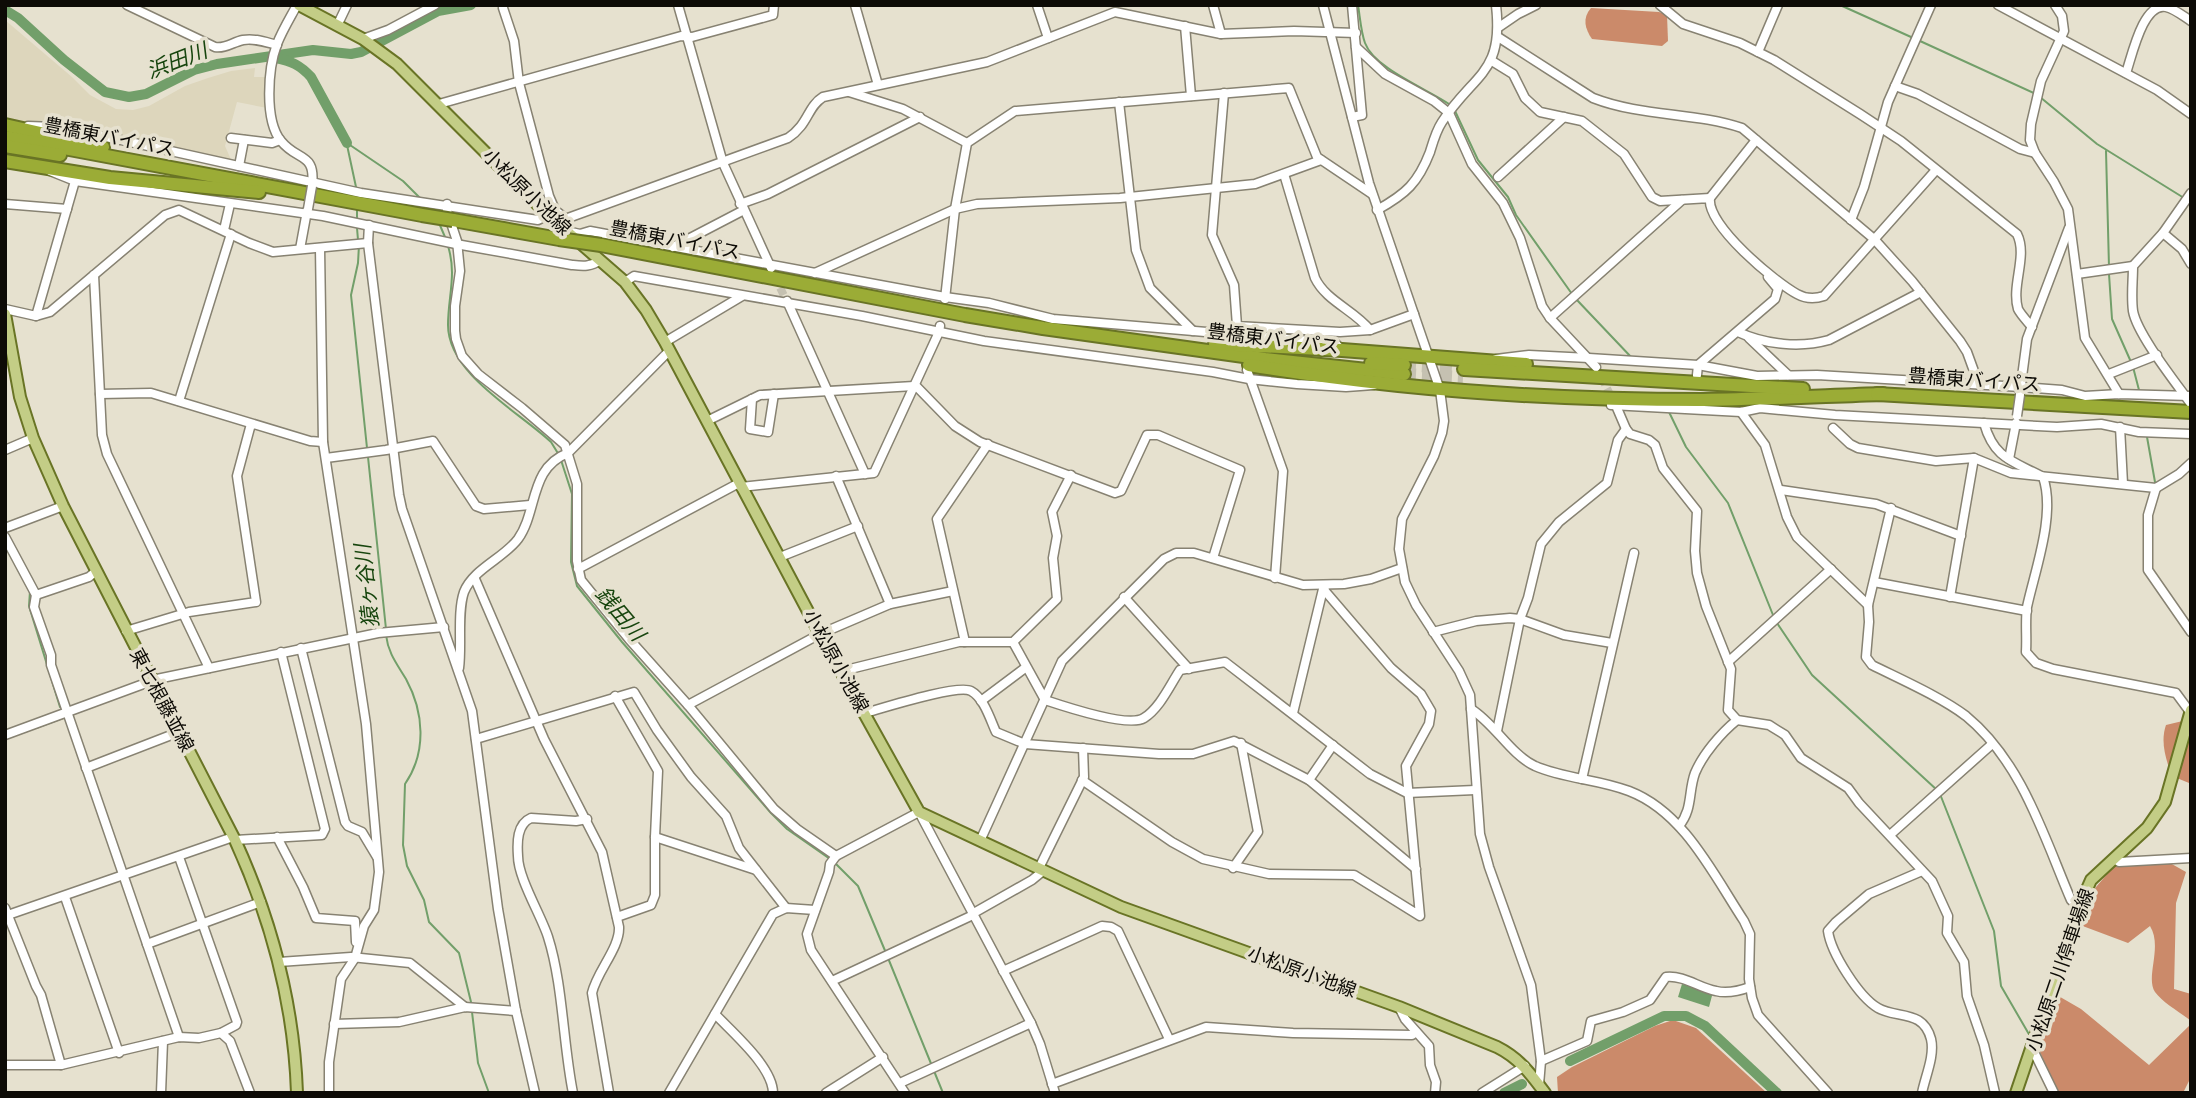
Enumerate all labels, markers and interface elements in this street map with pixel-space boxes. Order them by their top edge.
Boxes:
water label: 浜田川 [142,35,214,86]
street label: 豊橋東バイパス [41,111,177,163]
street label: 小松原小池線 [477,143,577,241]
street label: 豊橋東バイパス [607,214,743,266]
street label: 豊橋東バイパス [1206,318,1340,360]
street label: 豊橋東バイパス [1907,362,2041,398]
water label: 猿ヶ谷川 [347,541,386,629]
water label: 銭田川 [588,580,653,649]
street label: 小松原小池線 [797,605,875,717]
street label: 東七根藤並線 [123,643,201,757]
street label: 小松原二川停車場線 [2019,885,2101,1055]
street label: 小松原小池線 [1244,940,1360,1004]

